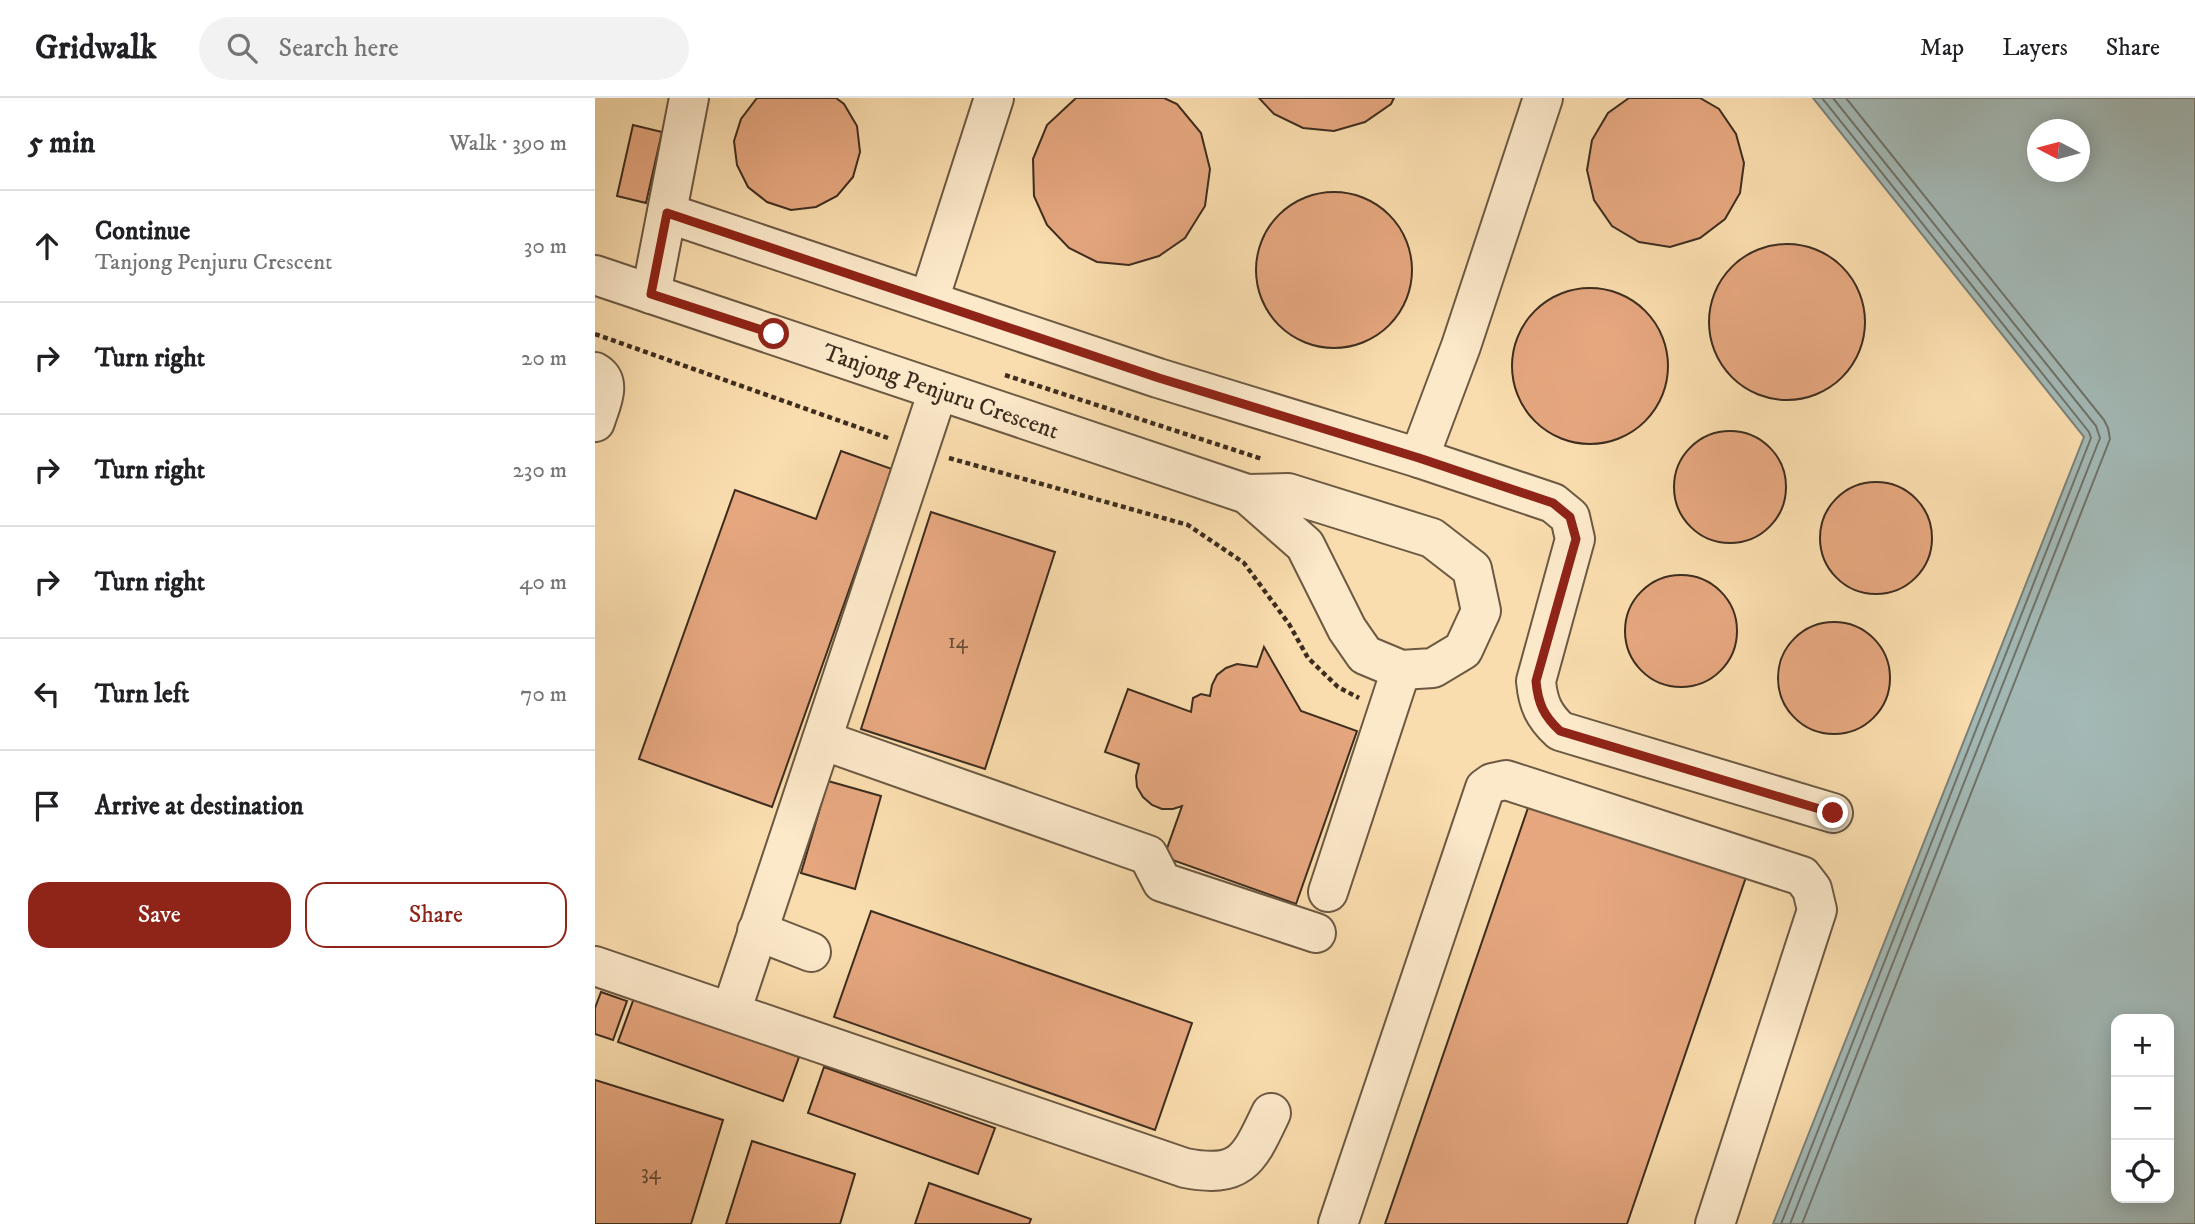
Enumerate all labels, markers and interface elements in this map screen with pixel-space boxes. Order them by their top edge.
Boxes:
search box [199,17,689,80]
text: Gridwalk [35,28,157,69]
icon: search [223,29,261,67]
text: Search here [279,32,399,65]
text: Map [1920,33,1964,63]
text: Layers [2002,33,2068,63]
text: Share [2106,33,2160,63]
north arrow [2027,119,2090,182]
text: 5 min [28,125,95,162]
text: Walk · 390 m [449,129,567,158]
text: Continue [95,215,190,248]
icon: ahead [28,227,66,265]
text: 30 m [524,232,567,261]
text: Tanjong Penjuru Crescent [95,248,332,277]
route start [758,318,789,349]
street label: Tanjong Penjuru Crescent [819,337,1063,447]
icon: right [28,339,66,377]
text: Turn right [95,342,205,375]
text: 20 m [521,344,567,373]
icon: right [28,451,66,489]
text: Turn right [95,454,205,487]
text: 230 m [513,456,567,485]
icon: right [28,563,66,601]
text: Turn right [95,566,205,599]
text: 40 m [519,568,567,597]
house number: 14 [948,629,969,655]
icon: left [28,675,66,713]
text: Turn left [95,678,189,711]
text: 70 m [520,680,567,709]
icon: arrive [28,787,66,825]
text: Arrive at destination [95,790,304,823]
route end [1817,797,1848,828]
button: Save [28,882,291,948]
button: Share [305,882,567,948]
map controls [2111,1014,2174,1203]
button: + [2111,1014,2174,1077]
button: − [2111,1077,2174,1140]
button: locate [2111,1140,2174,1203]
house number: 34 [641,1160,662,1186]

